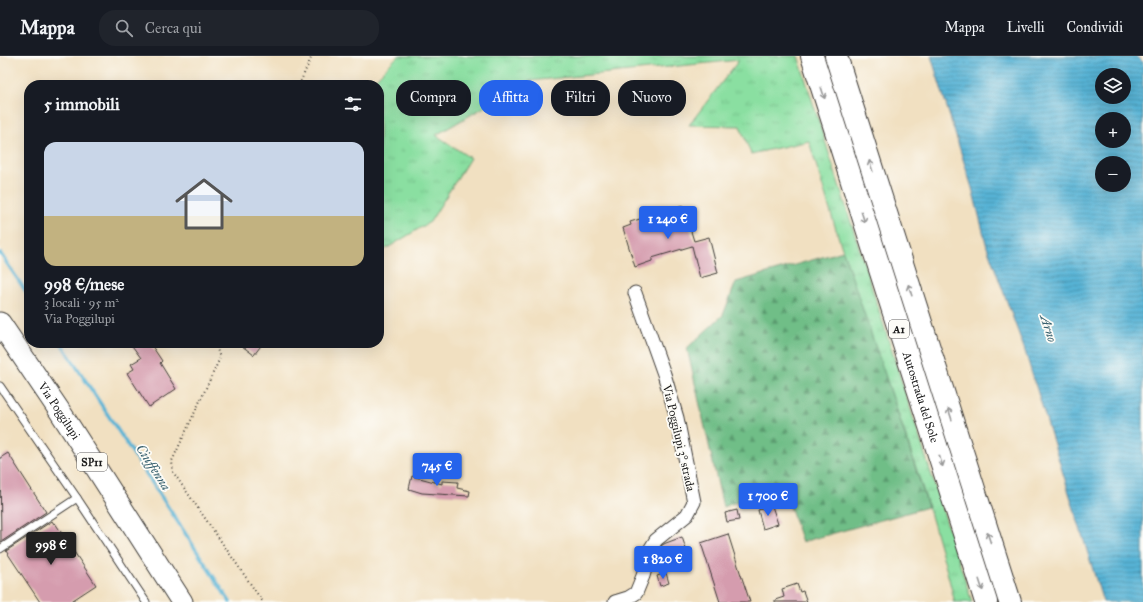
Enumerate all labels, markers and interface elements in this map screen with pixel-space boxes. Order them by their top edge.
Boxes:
search box [99,10,379,46]
text: Mappa [20,16,75,39]
icon: search [113,17,135,39]
text: Cerca qui [145,19,202,37]
text: Mappa [944,19,985,36]
text: Livelli [1007,19,1045,36]
text: Condividi [1067,19,1123,36]
map controls [1095,68,1131,192]
button: layers [1095,68,1131,104]
chip: Compra [396,80,471,116]
chip: Affitta [479,80,543,116]
chip: Filtri [551,80,610,116]
chip: Nuovo [618,80,686,116]
one-way arrow [820,87,828,99]
icon: filters [342,93,364,115]
text: 5 immobili [44,94,120,115]
button: + [1095,112,1131,148]
button: − [1095,156,1131,192]
one-way arrow [867,160,874,173]
icon: home [168,168,240,240]
pin: 1 240 € [631,206,705,240]
one-way arrow [860,210,867,223]
text: 1 240 € [648,211,688,227]
text: 998 €/mese [44,274,124,295]
one-way arrow [906,285,914,297]
text: 3 locali · 95 m² [44,295,119,311]
text: Via Poggilupi [44,311,115,327]
water label: Arno [1035,311,1060,344]
road number: A1 [889,320,909,338]
street label: Autostrada del Sole [899,349,942,444]
street label: Via Poggilupi [35,379,83,443]
street label: Via Poggilupi 3° strada [659,382,698,494]
one-way arrow [946,408,953,421]
water label: Ciuffenna [132,442,174,494]
road number: SP11 [77,453,107,471]
pin: 745 € [409,453,465,487]
one-way arrow [938,454,945,467]
text: 745 € [422,458,452,474]
pin: 1 700 € [731,483,805,517]
text: 1 700 € [748,488,788,504]
pin: 998 € [23,532,79,566]
one-way arrow [985,532,992,545]
text: 998 € [35,537,67,553]
pin: 1 820 € [626,546,700,580]
text: 1 820 € [643,551,683,567]
one-way arrow [977,578,985,590]

